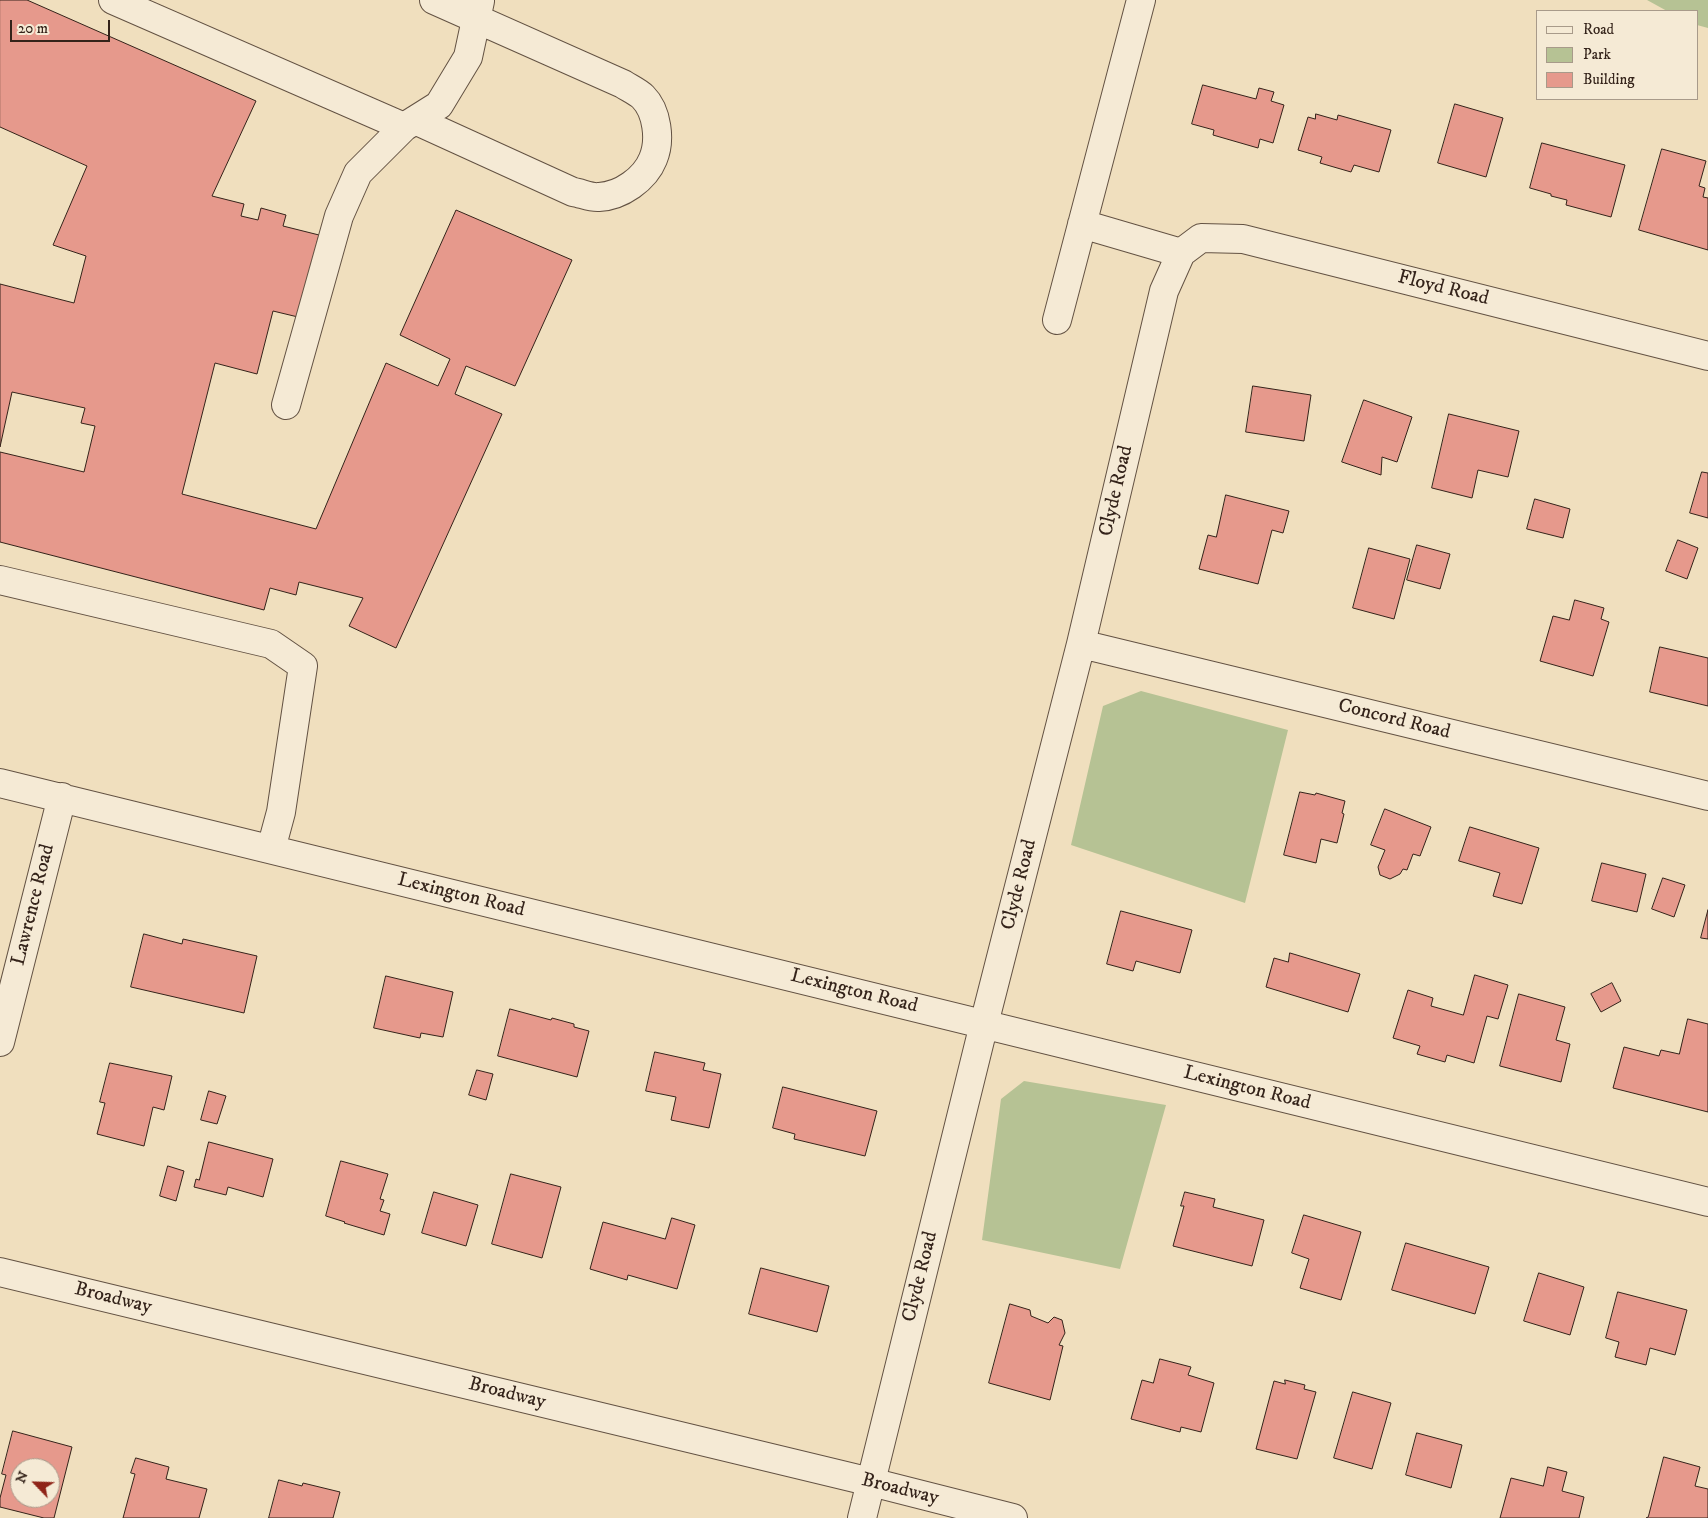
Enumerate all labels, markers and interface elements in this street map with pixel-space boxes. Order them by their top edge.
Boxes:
scale bar [12,10,112,42]
legend [1536,10,1698,100]
text: 20 m [18,19,48,38]
text: Road [1583,20,1614,39]
text: Park [1583,45,1611,64]
text: Building [1583,70,1635,89]
street label: Floyd Road [1395,266,1491,312]
street label: Clyde Road [1095,443,1139,539]
street label: Concord Road [1335,694,1453,746]
street label: Clyde Road [997,837,1043,933]
street label: Lawrence Road [7,842,61,968]
street label: Lexington Road [395,869,527,923]
street label: Lexington Road [788,965,920,1019]
street label: Lexington Road [1181,1062,1313,1116]
street label: Clyde Road [898,1229,944,1325]
street label: Broadway [72,1278,154,1320]
street label: Broadway [466,1373,548,1415]
north arrow [10,1458,60,1508]
text: N [12,1468,33,1486]
street label: Broadway [859,1469,941,1511]

